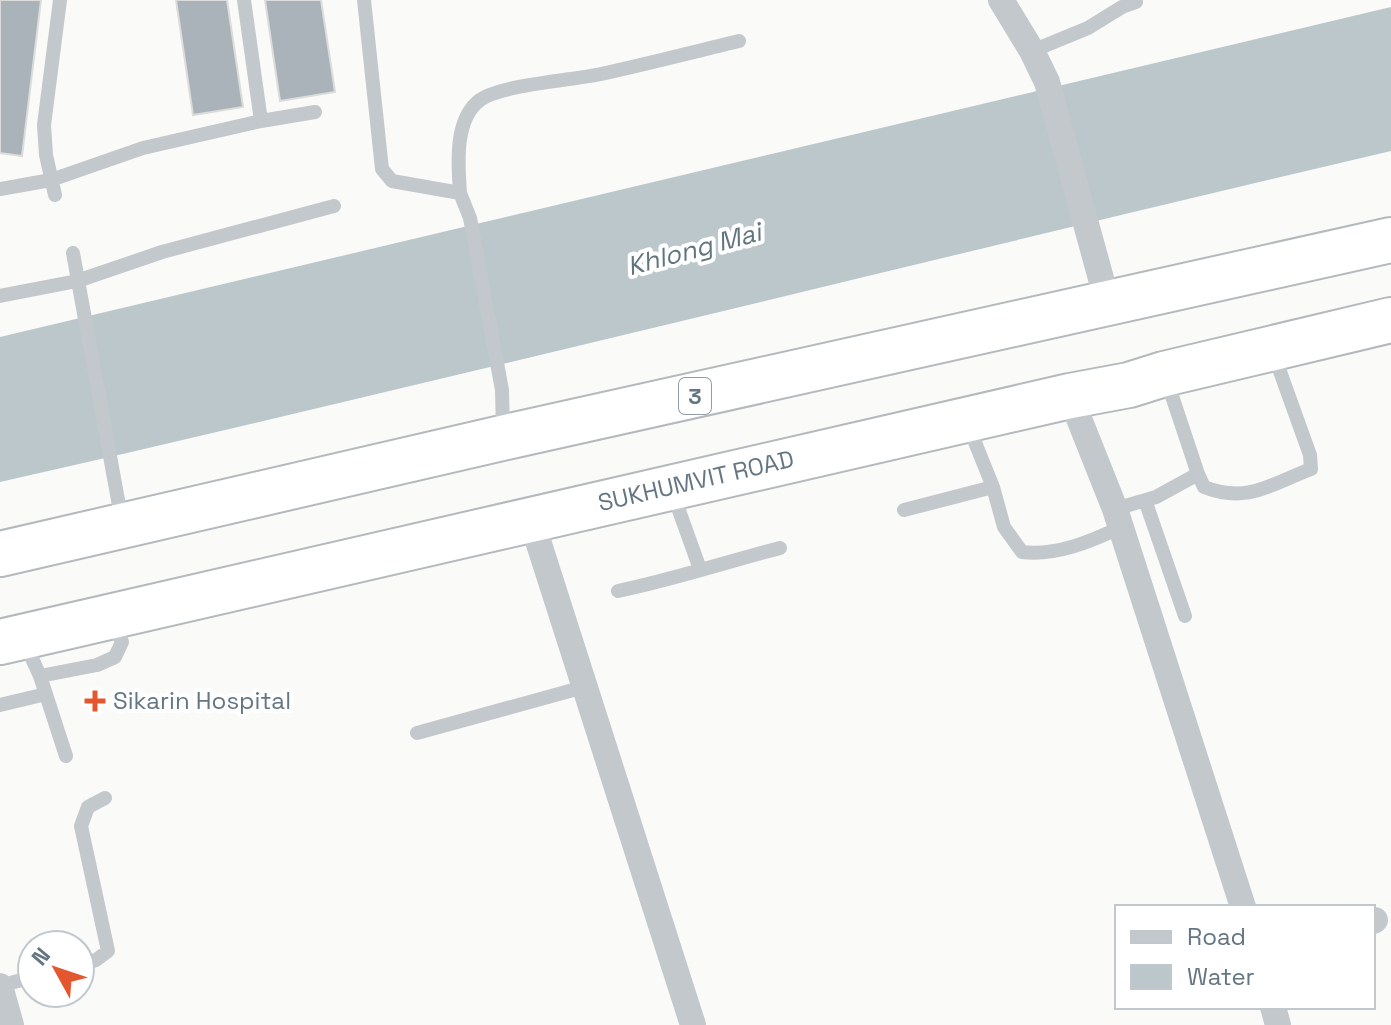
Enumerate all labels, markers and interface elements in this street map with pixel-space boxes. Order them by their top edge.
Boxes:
water label: Khlong Mai [623,214,767,283]
road number: 3 [679,378,711,414]
street label: SUKHUMVIT ROAD [595,443,797,518]
place label: Sikarin Hospital [113,685,291,716]
marker: Sikarin Hospital [84,690,106,712]
legend [1115,905,1375,1009]
text: Road [1187,921,1246,952]
north arrow [16,929,96,1009]
text: N [25,941,56,971]
text: Water [1187,961,1255,992]

